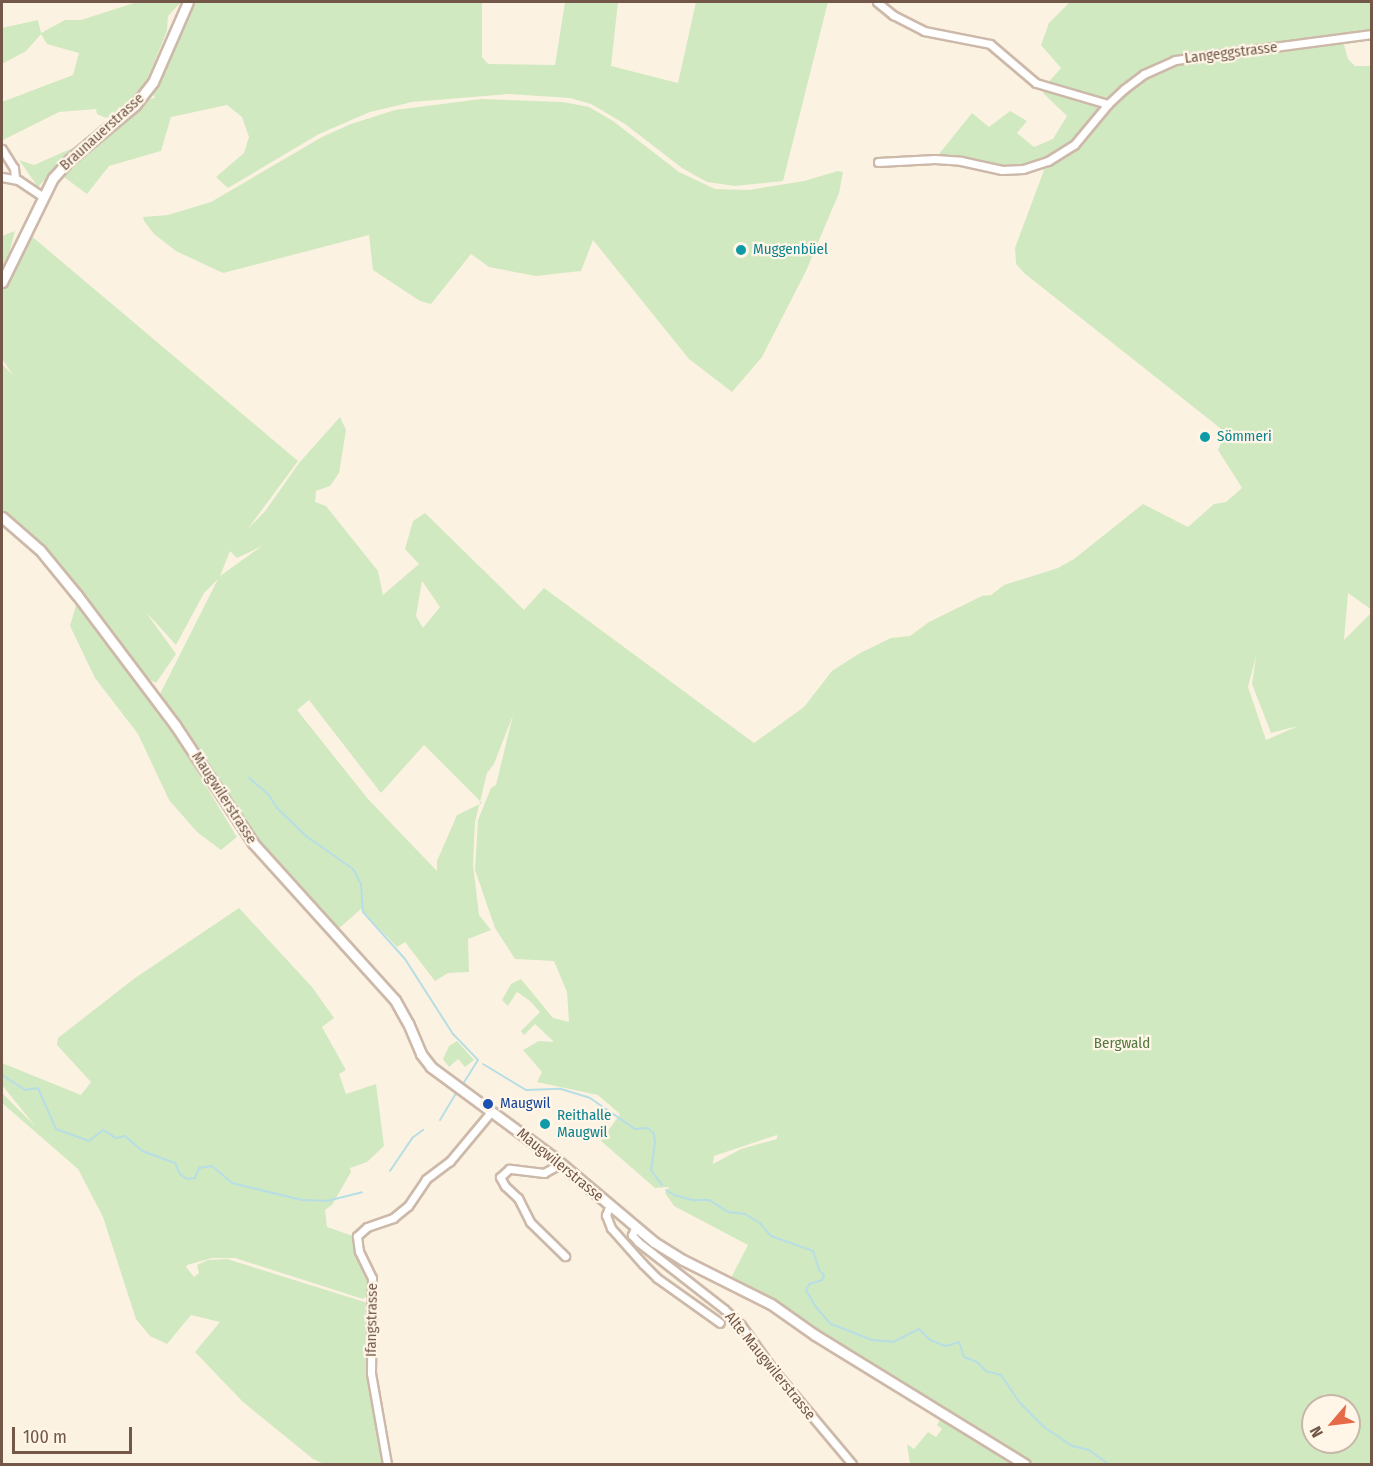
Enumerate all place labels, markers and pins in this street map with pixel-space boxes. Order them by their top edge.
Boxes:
place label: Muggenbüel [753,241,828,259]
marker: Muggenbüel [734,243,748,257]
place label: Sömmeri [1217,428,1272,446]
marker: Sömmeri [1198,430,1212,444]
place label: Maugwil [500,1095,550,1113]
marker: Maugwil [481,1097,495,1111]
place label: Reithalle Maugwil [557,1106,611,1141]
marker: Reithalle Maugwil [538,1117,552,1131]

